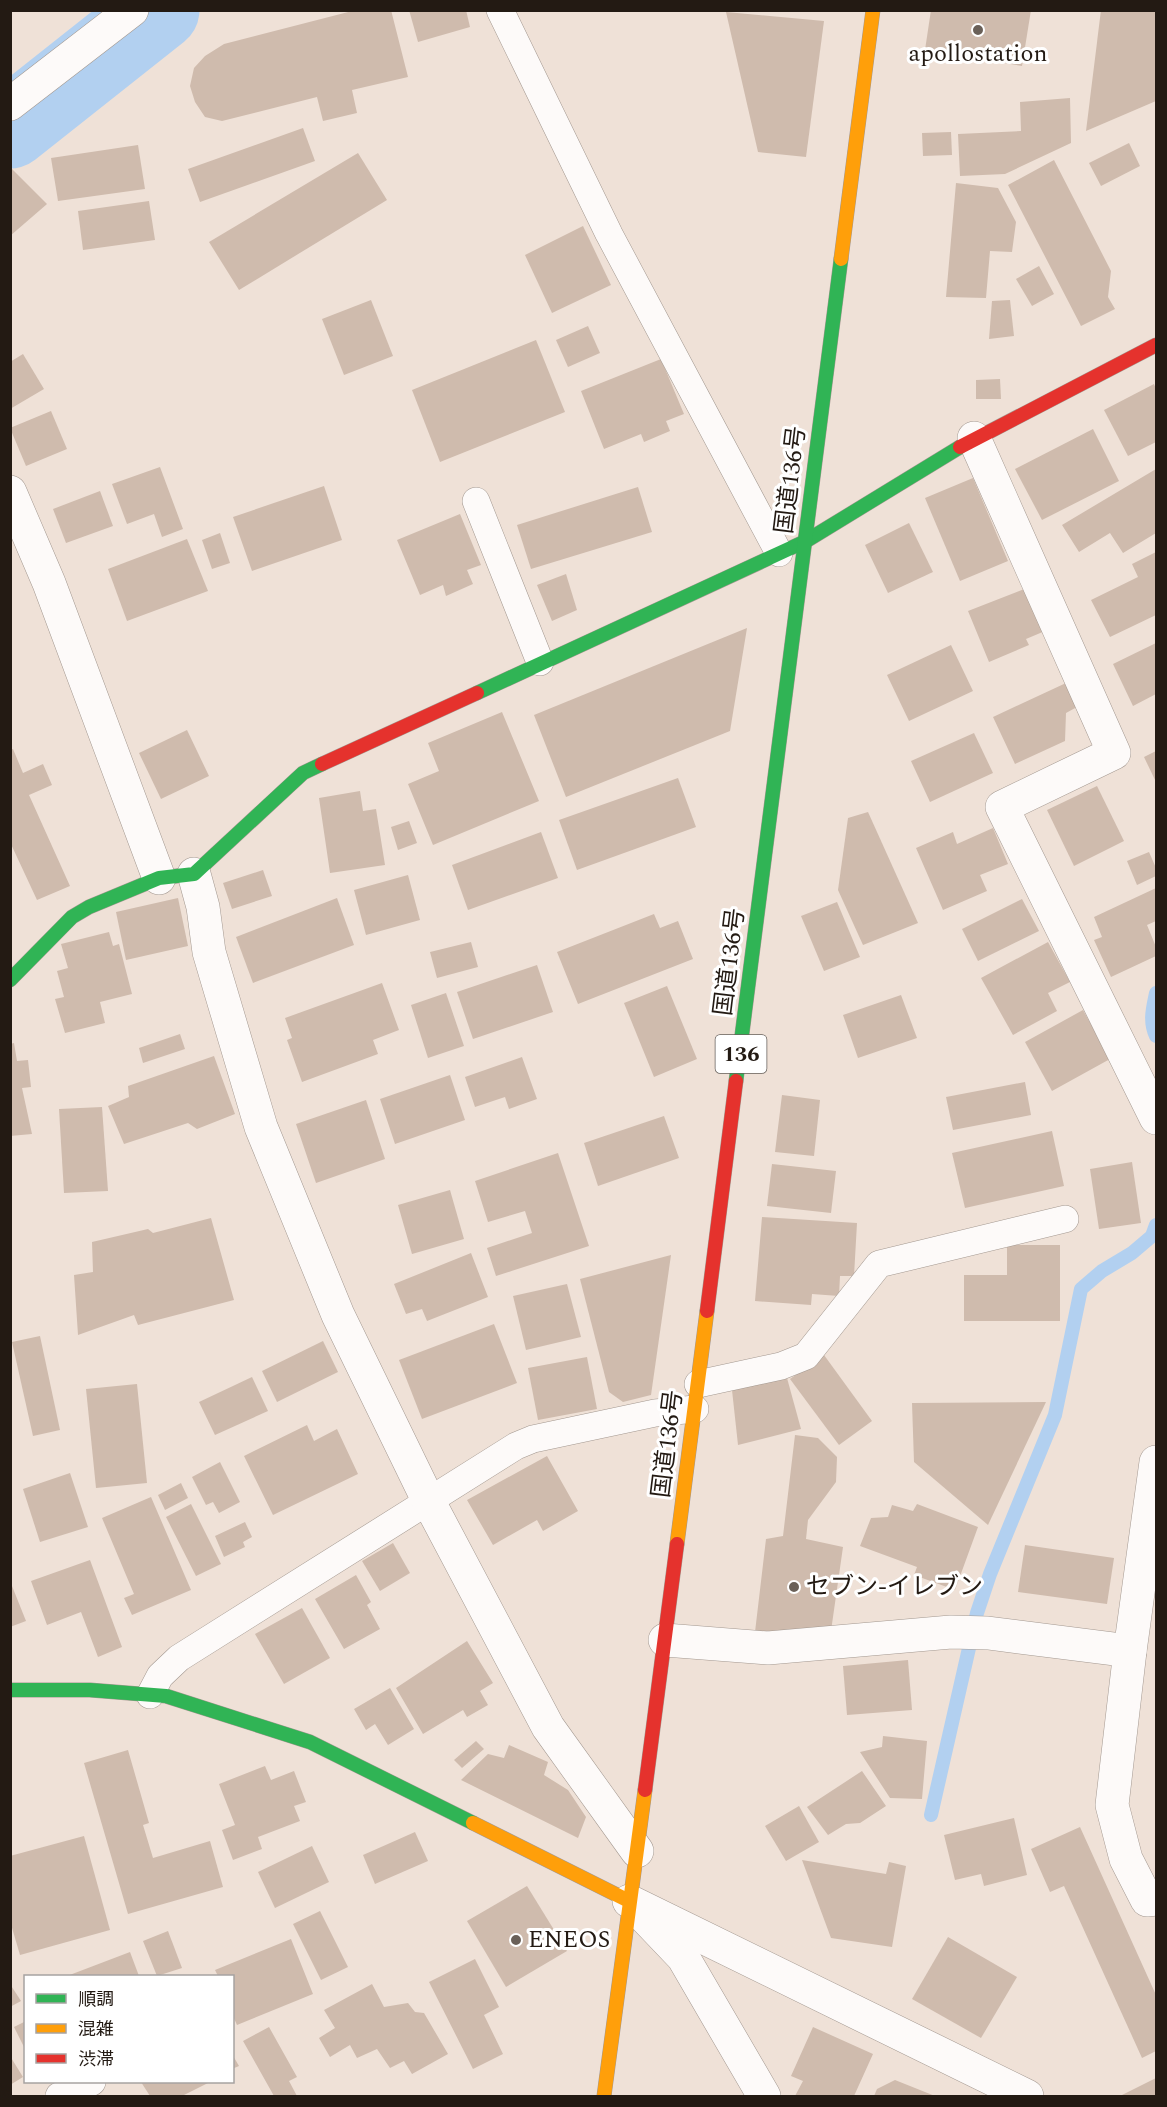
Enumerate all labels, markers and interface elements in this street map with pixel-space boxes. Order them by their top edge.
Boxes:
marker: apollostation [971,23,985,37]
place label: apollostation [909,36,1047,72]
street label: 国道136号 [767,424,815,536]
street label: 国道136号 [706,906,754,1018]
road number: 136 [716,1035,766,1073]
street label: 国道136号 [644,1388,692,1500]
place label: セブン-イレブン [806,1569,983,1605]
marker: セブン-イレブン [787,1580,801,1594]
place label: ENEOS [528,1922,610,1958]
marker: ENEOS [509,1933,523,1947]
legend [24,1975,234,2083]
text: 順調 [78,1986,114,2013]
text: 混雑 [78,2016,114,2043]
text: 渋滞 [78,2046,114,2073]

